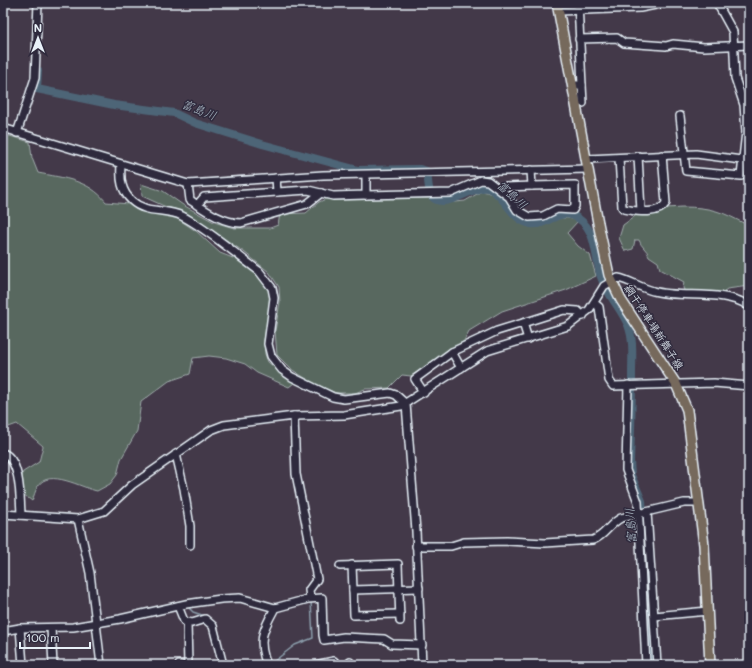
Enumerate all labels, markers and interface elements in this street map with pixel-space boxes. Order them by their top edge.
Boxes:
north arrow [18,18,58,58]
text: N [34,20,42,35]
water label: 富島川 [180,95,219,123]
water label: 富島川 [494,176,531,212]
street label: 網干停車場新舞子線 [621,281,688,372]
water label: 富島川 [621,508,639,545]
scale bar [20,624,90,650]
text: 100 m [26,629,60,645]

